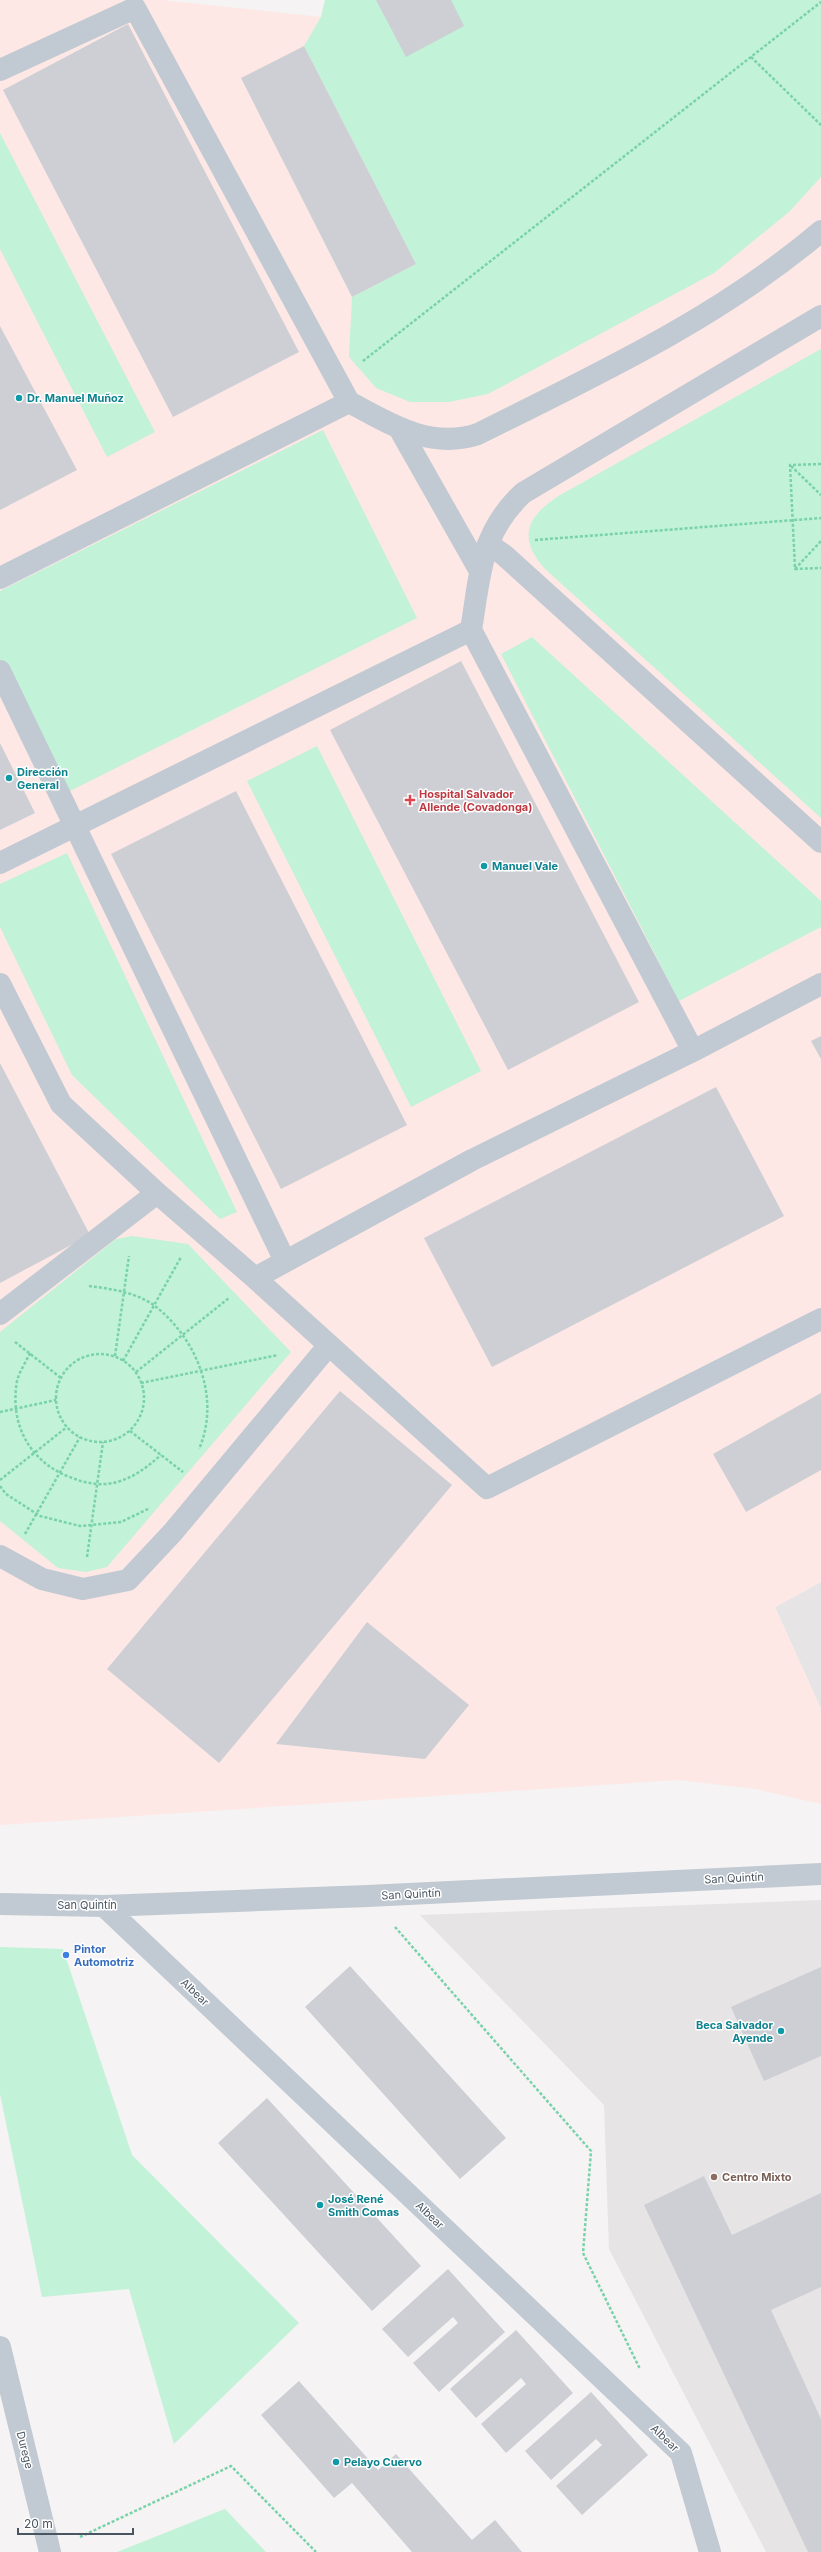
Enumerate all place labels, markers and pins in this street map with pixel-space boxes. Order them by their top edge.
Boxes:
place label: Dr. Manuel Muñoz [27,391,124,405]
marker: Dr. Manuel Muñoz [14,393,24,403]
place label: Dirección General [17,765,68,792]
marker: Dirección General [4,773,14,783]
place label: Hospital Salvador Allende (Covadonga) [419,787,532,814]
marker: Hospital Salvador Allende (Covadonga) [404,794,416,806]
place label: Manuel Vale [492,859,558,873]
marker: Manuel Vale [479,861,489,871]
place label: Pintor Automotriz [74,1942,134,1969]
marker: Pintor Automotriz [61,1950,71,1960]
place label: Beca Salvador Ayende [696,2018,774,2045]
marker: Beca Salvador Ayende [776,2026,786,2036]
place label: Centro Mixto [722,2170,792,2184]
marker: Centro Mixto [709,2172,719,2182]
place label: José René Smith Comas [328,2192,399,2219]
marker: José René Smith Comas [315,2200,325,2210]
place label: Pelayo Cuervo [344,2455,422,2469]
marker: Pelayo Cuervo [331,2457,341,2467]

